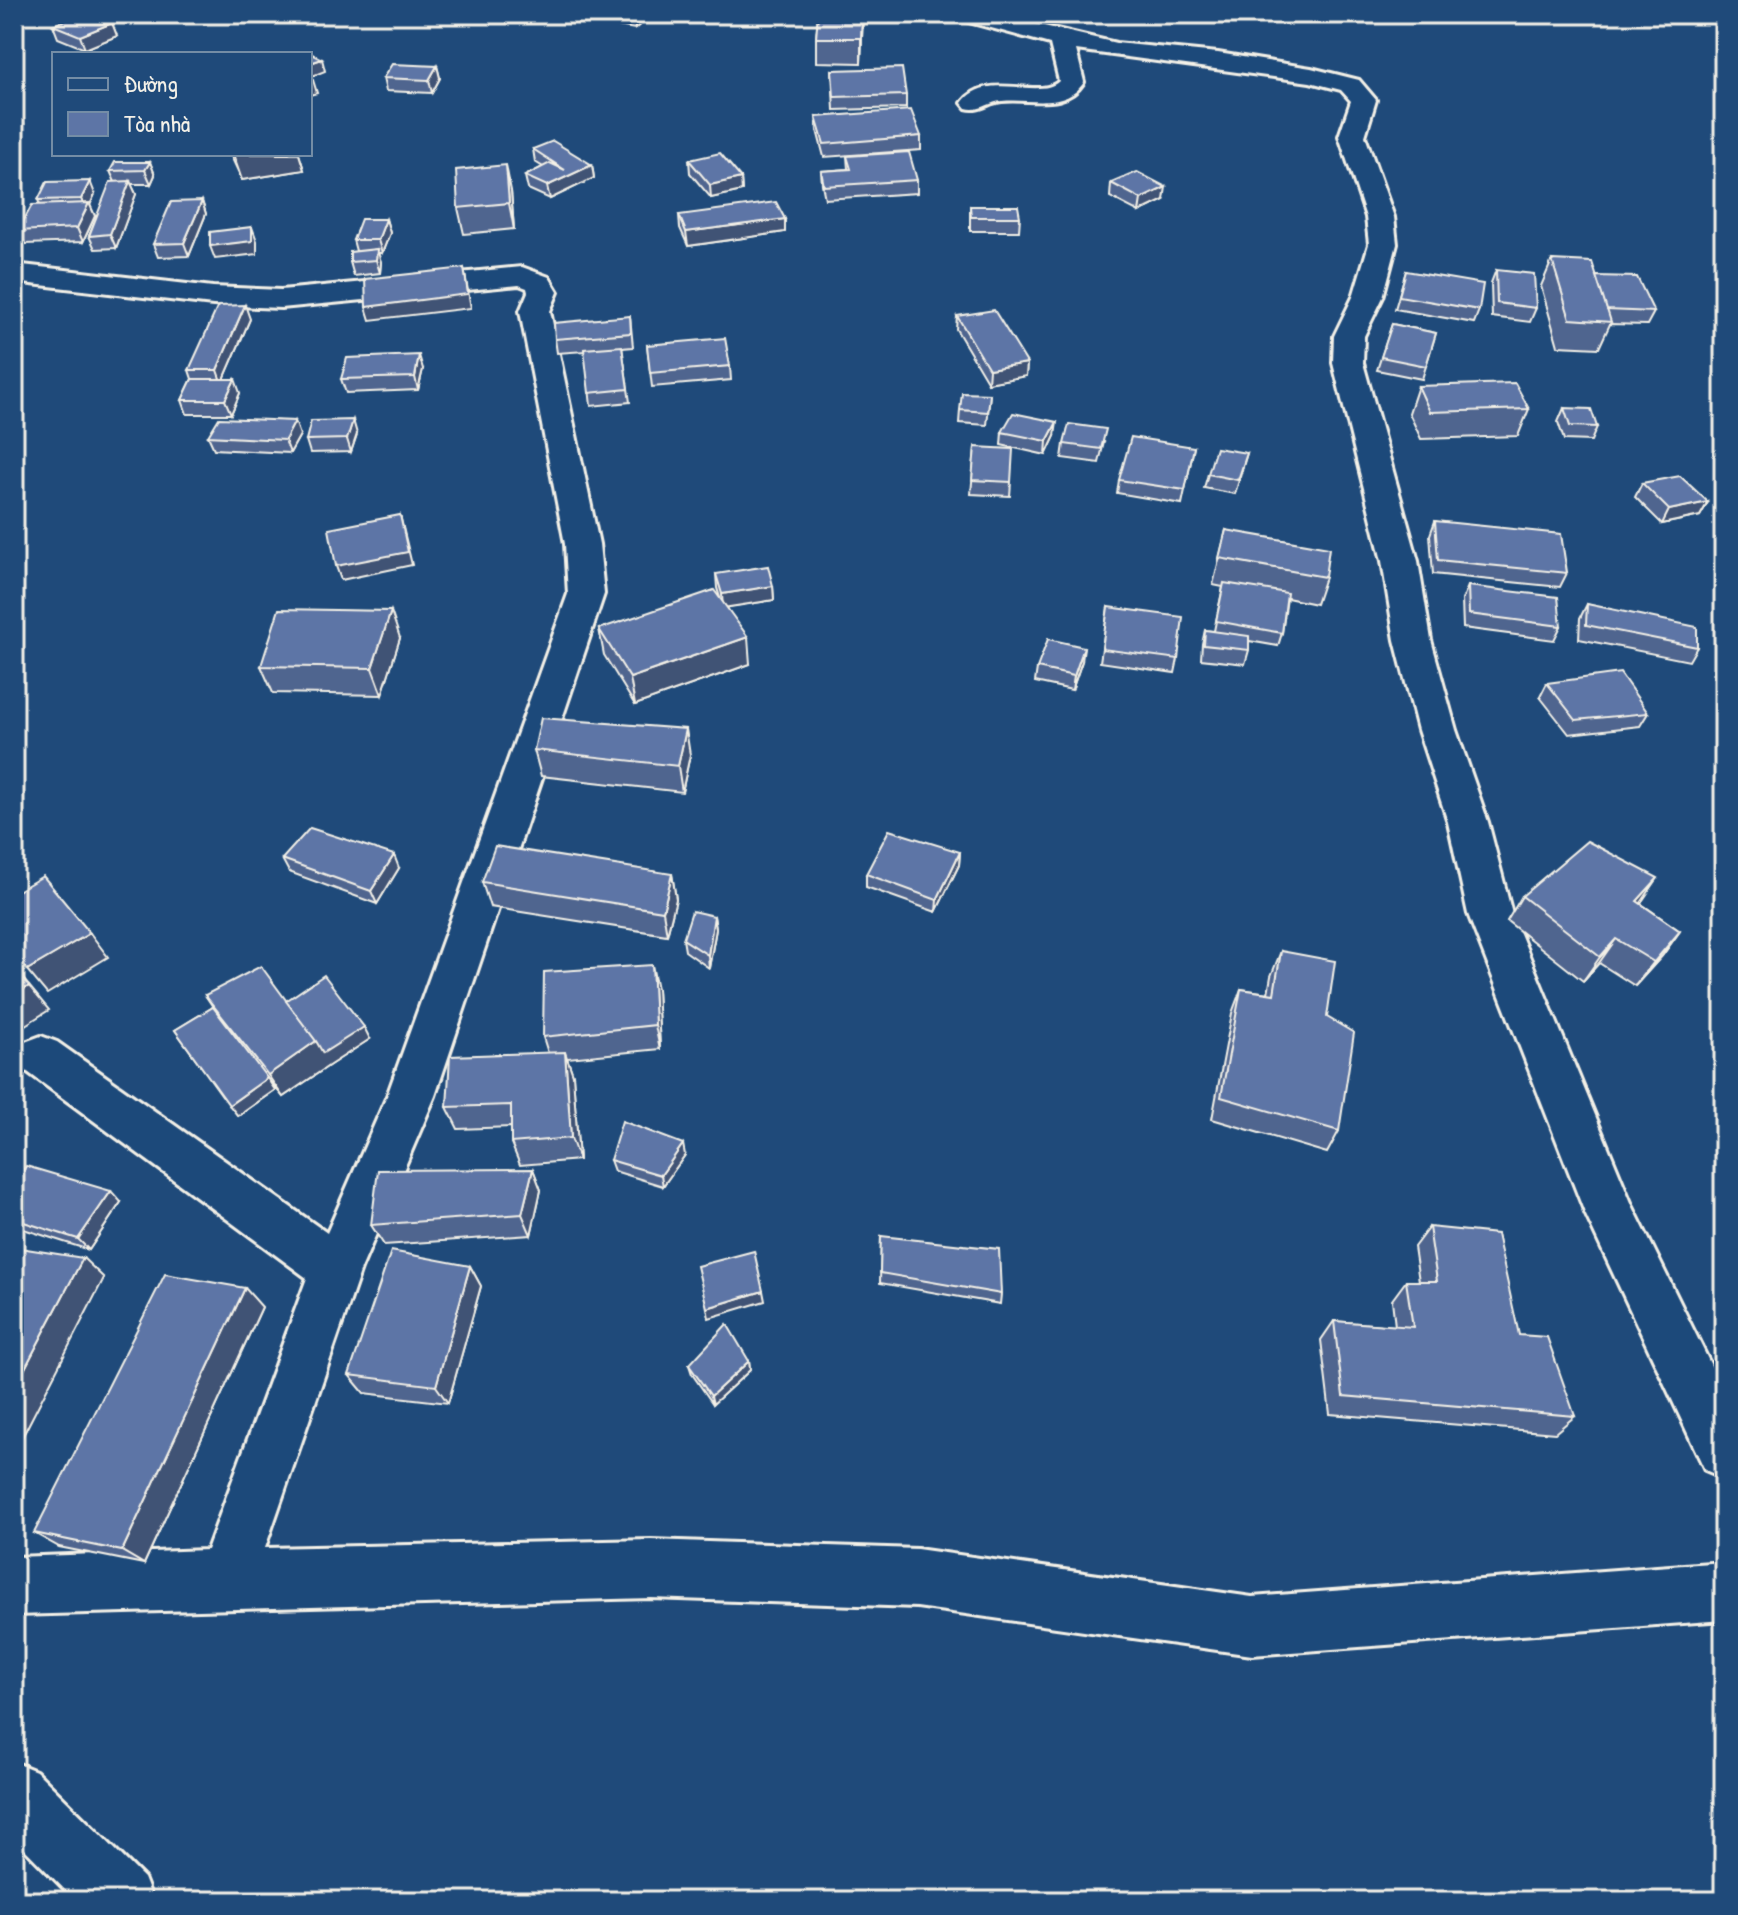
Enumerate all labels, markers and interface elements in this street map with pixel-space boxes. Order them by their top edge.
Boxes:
legend [52,52,312,156]
text: Đường [124,67,178,99]
text: Tòa nhà [124,107,190,139]

